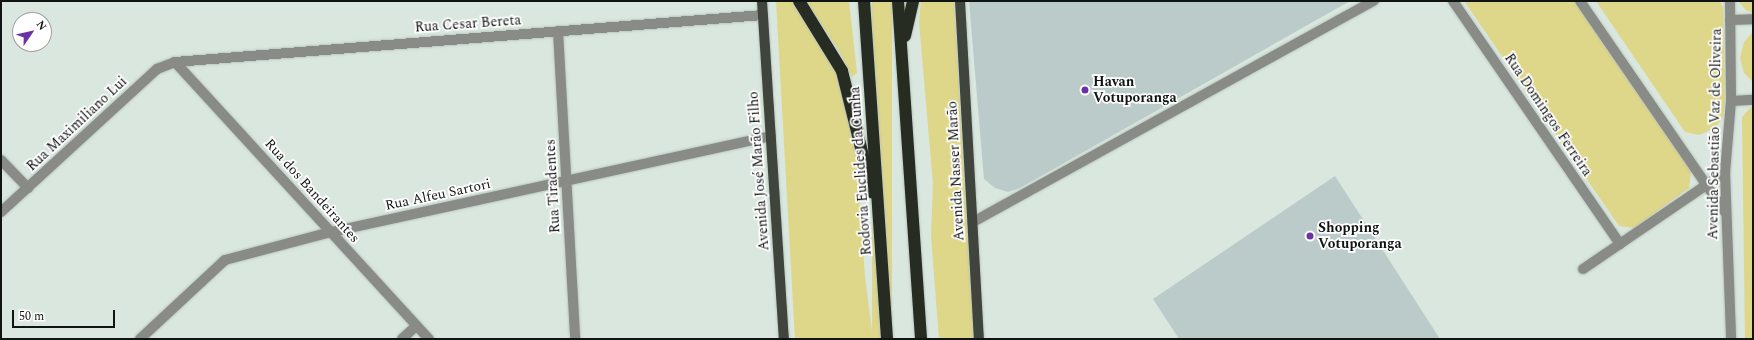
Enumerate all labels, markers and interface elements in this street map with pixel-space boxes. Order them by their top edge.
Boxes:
north arrow [12,12,52,52]
street label: Rua Cesar Bereta [414,12,522,36]
text: N [32,17,51,34]
street label: Avenida Sebastião Vaz de Oliveira [1705,28,1725,240]
street label: Rua Domingos Ferreira [1501,50,1595,180]
street label: Rua Maximiliano Lui [23,73,131,175]
place label: Havan Votuporanga [1093,74,1177,106]
marker: Havan Votuporanga [1080,85,1090,95]
street label: Rodovia Euclides da Cunha [847,86,875,256]
street label: Avenida José Marão Filho [745,91,773,251]
street label: Avenida Nasser Marão [944,101,968,241]
street label: Rua dos Bandeirantes [261,136,363,246]
street label: Rua Tiradentes [542,138,564,234]
street label: Rua Alfeu Sartori [384,176,492,214]
place label: Shopping Votuporanga [1318,220,1402,252]
marker: Shopping Votuporanga [1305,231,1315,241]
scale bar [14,302,117,328]
text: 50 m [19,307,44,326]

